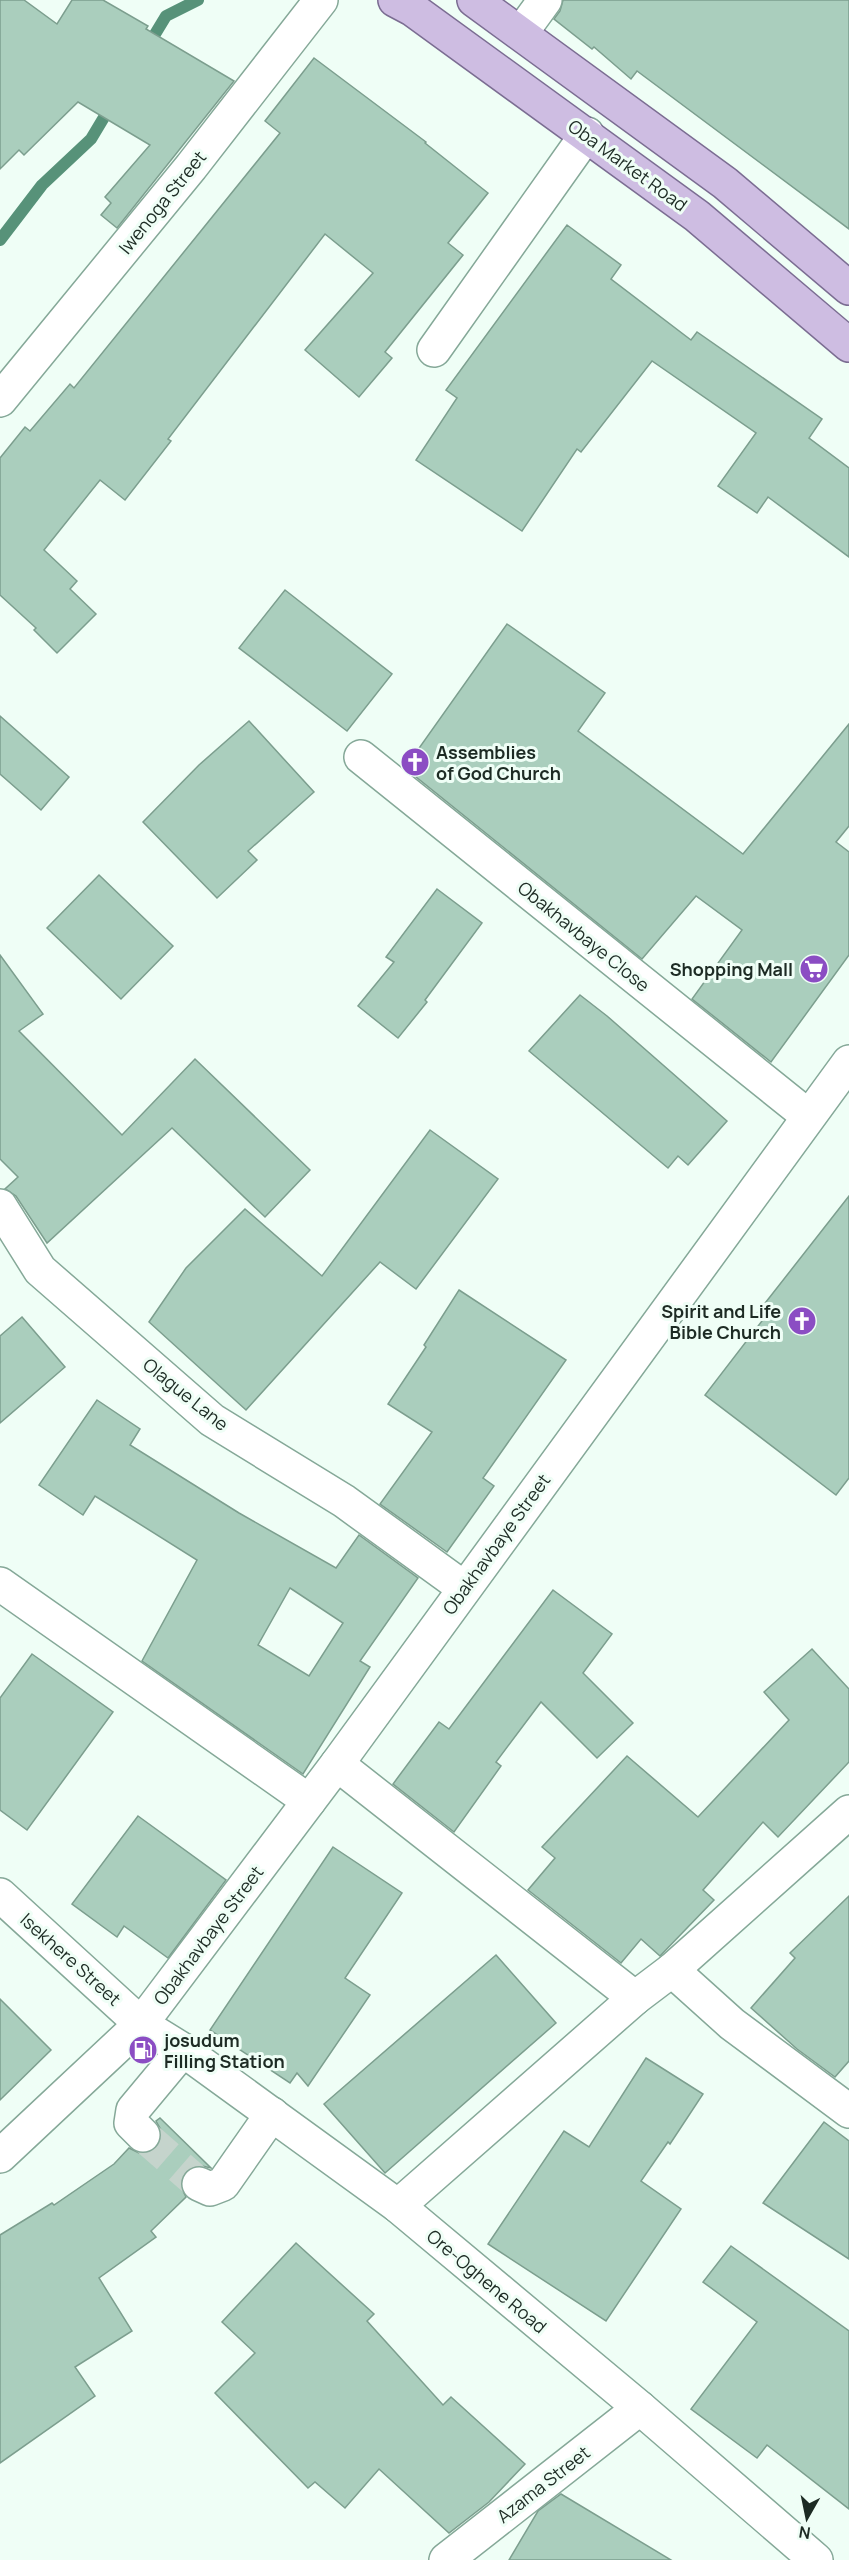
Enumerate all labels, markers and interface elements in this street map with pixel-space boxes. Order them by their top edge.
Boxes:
street label: Oba Market Road [564,114,692,216]
street label: Iwenoga Street [113,145,211,259]
place label: Assemblies of God Church [436,740,561,785]
church icon: Assemblies of God Church [399,746,431,778]
street label: Obakhavbaye Close [513,875,655,997]
supermarket icon: Shopping Mall [798,953,830,985]
place label: Shopping Mall [670,957,793,981]
place label: Spirit and Life Bible Church [661,1299,781,1344]
church icon: Spirit and Life Bible Church [786,1305,818,1337]
street label: Olague Lane [138,1352,234,1436]
street label: Obakhavbaye Street [437,1469,555,1619]
street label: Obakhavbaye Street [148,1861,268,2009]
street label: Isekhere Street [16,1907,126,2011]
place label: josudum Filling Station [163,2028,285,2073]
fuel station icon: josudum Filling Station [127,2034,159,2066]
street label: Ore-Oghene Road [422,2224,552,2338]
street label: Azama Street [491,2440,595,2528]
north arrow [777,2488,837,2548]
text: N [797,2521,812,2545]

